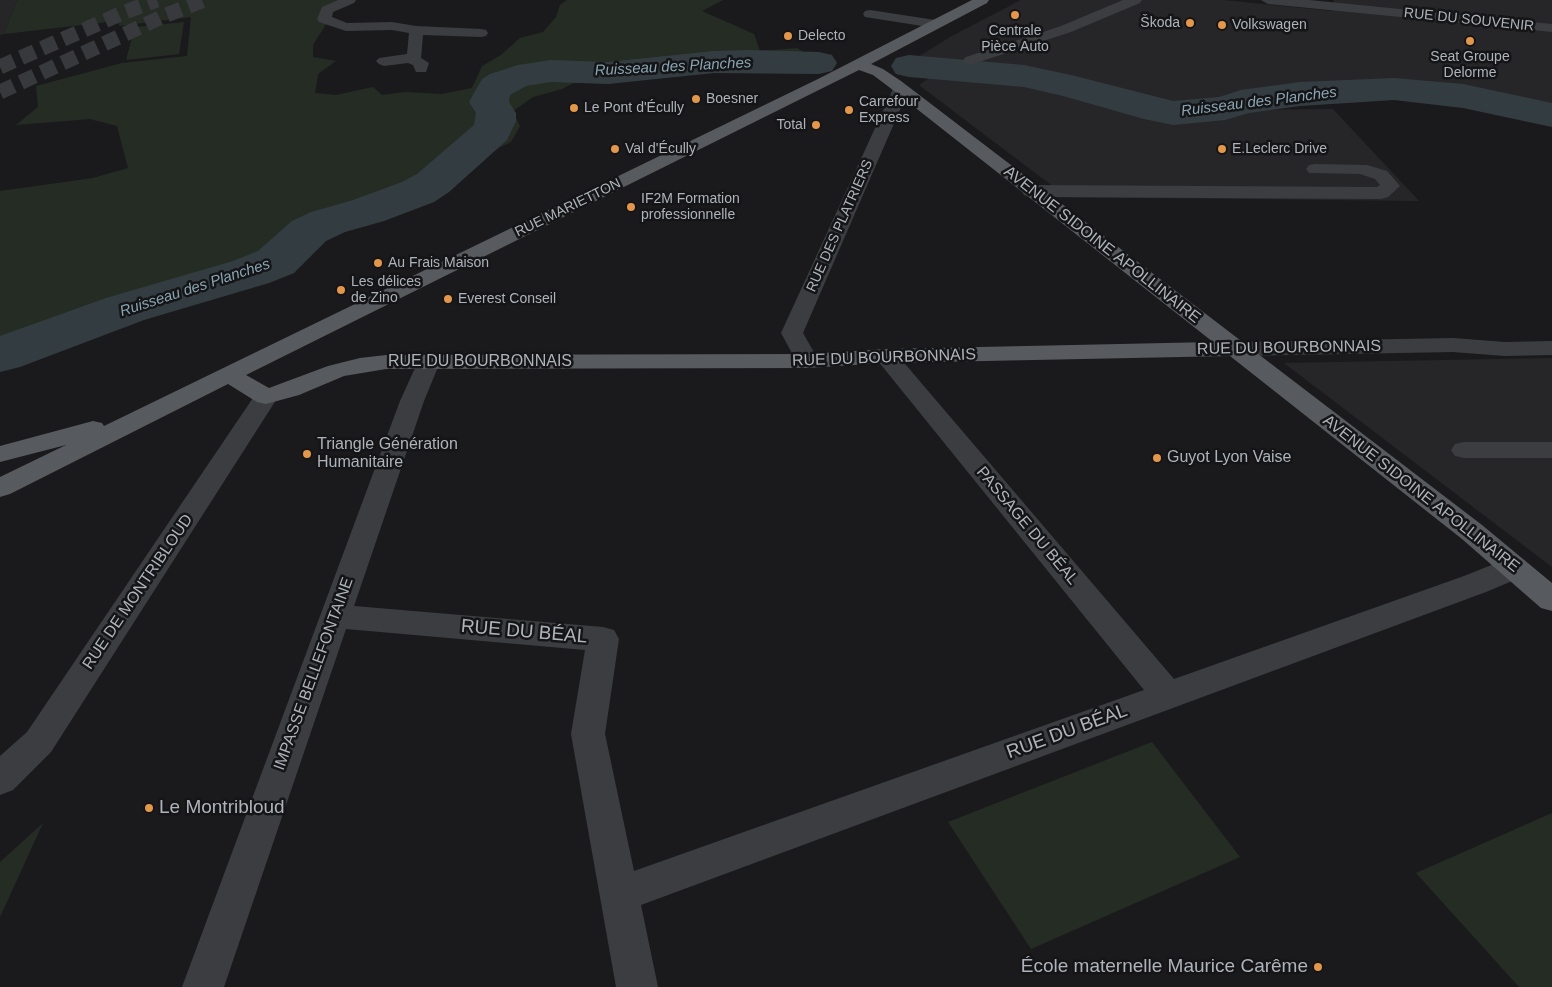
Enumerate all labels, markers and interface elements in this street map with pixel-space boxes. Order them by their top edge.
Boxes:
street label: RUE DU SOUVENIR [1403,5,1535,35]
marker: Centrale Pièce Auto [1009,9,1021,21]
place label: Škoda [1140,15,1180,31]
marker: Škoda [1184,17,1196,29]
place label: Volkswagen [1232,17,1307,33]
marker: Volkswagen [1216,19,1228,31]
place label: Centrale Pièce Auto [981,23,1049,56]
place label: Delecto [798,28,845,44]
marker: Delecto [782,30,794,42]
marker: Seat Groupe Delorme [1464,35,1476,47]
place label: Seat Groupe Delorme [1430,49,1510,82]
water label: Ruisseau des Planches [594,54,752,80]
water label: Ruisseau des Planches [1180,84,1338,120]
place label: Boesner [706,91,758,107]
marker: Boesner [690,93,702,105]
place label: Carrefour Express [859,94,918,126]
place label: Le Pont d'Écully [584,100,684,116]
marker: Le Pont d'Écully [568,102,580,114]
marker: Carrefour Express [843,104,855,116]
place label: Total [776,117,806,133]
marker: Total [810,119,822,131]
place label: Val d'Écully [625,141,696,157]
place label: E.Leclerc Drive [1232,141,1327,157]
marker: Val d'Écully [609,143,621,155]
marker: E.Leclerc Drive [1216,143,1228,155]
street label: RUE DES PLATRIERS [803,157,877,295]
street label: AVENUE SIDOINE APOLLINAIRE [1000,162,1204,328]
street label: RUE MARIETTON [512,175,624,241]
place label: IF2M Formation professionnelle [641,191,740,223]
marker: IF2M Formation professionnelle [625,201,637,213]
water label: Ruisseau des Planches [118,255,272,321]
place label: Au Frais Maison [388,255,489,271]
marker: Au Frais Maison [372,257,384,269]
place label: Les délices de Zino [351,274,421,306]
marker: Les délices de Zino [335,284,347,296]
place label: Everest Conseil [458,291,556,307]
marker: Everest Conseil [442,293,454,305]
street label: RUE DU BOURBONNAIS [1197,337,1381,359]
street label: RUE DU BOURBONNAIS [792,345,976,371]
street label: RUE DU BOURBONNAIS [388,352,572,372]
street label: AVENUE SIDOINE APOLLINAIRE [1319,411,1523,577]
place label: Triangle Génération Humanitaire [317,435,458,473]
marker: Triangle Génération Humanitaire [301,448,313,460]
place label: Guyot Lyon Vaise [1167,448,1292,468]
marker: Guyot Lyon Vaise [1151,452,1163,464]
street label: PASSAGE DU BÉAL [972,463,1082,589]
street label: RUE DE MONTRIBLOUD [79,511,197,673]
street label: IMPASSE BELLEFONTAINE [270,575,358,773]
street label: RUE DU BÉAL [460,615,588,649]
street label: RUE DU BÉAL [1004,700,1130,764]
place label: Le Montribloud [159,797,285,819]
marker: Le Montribloud [143,802,155,814]
place label: École maternelle Maurice Carême [1021,956,1308,978]
marker: École maternelle Maurice Carême [1312,961,1324,973]

